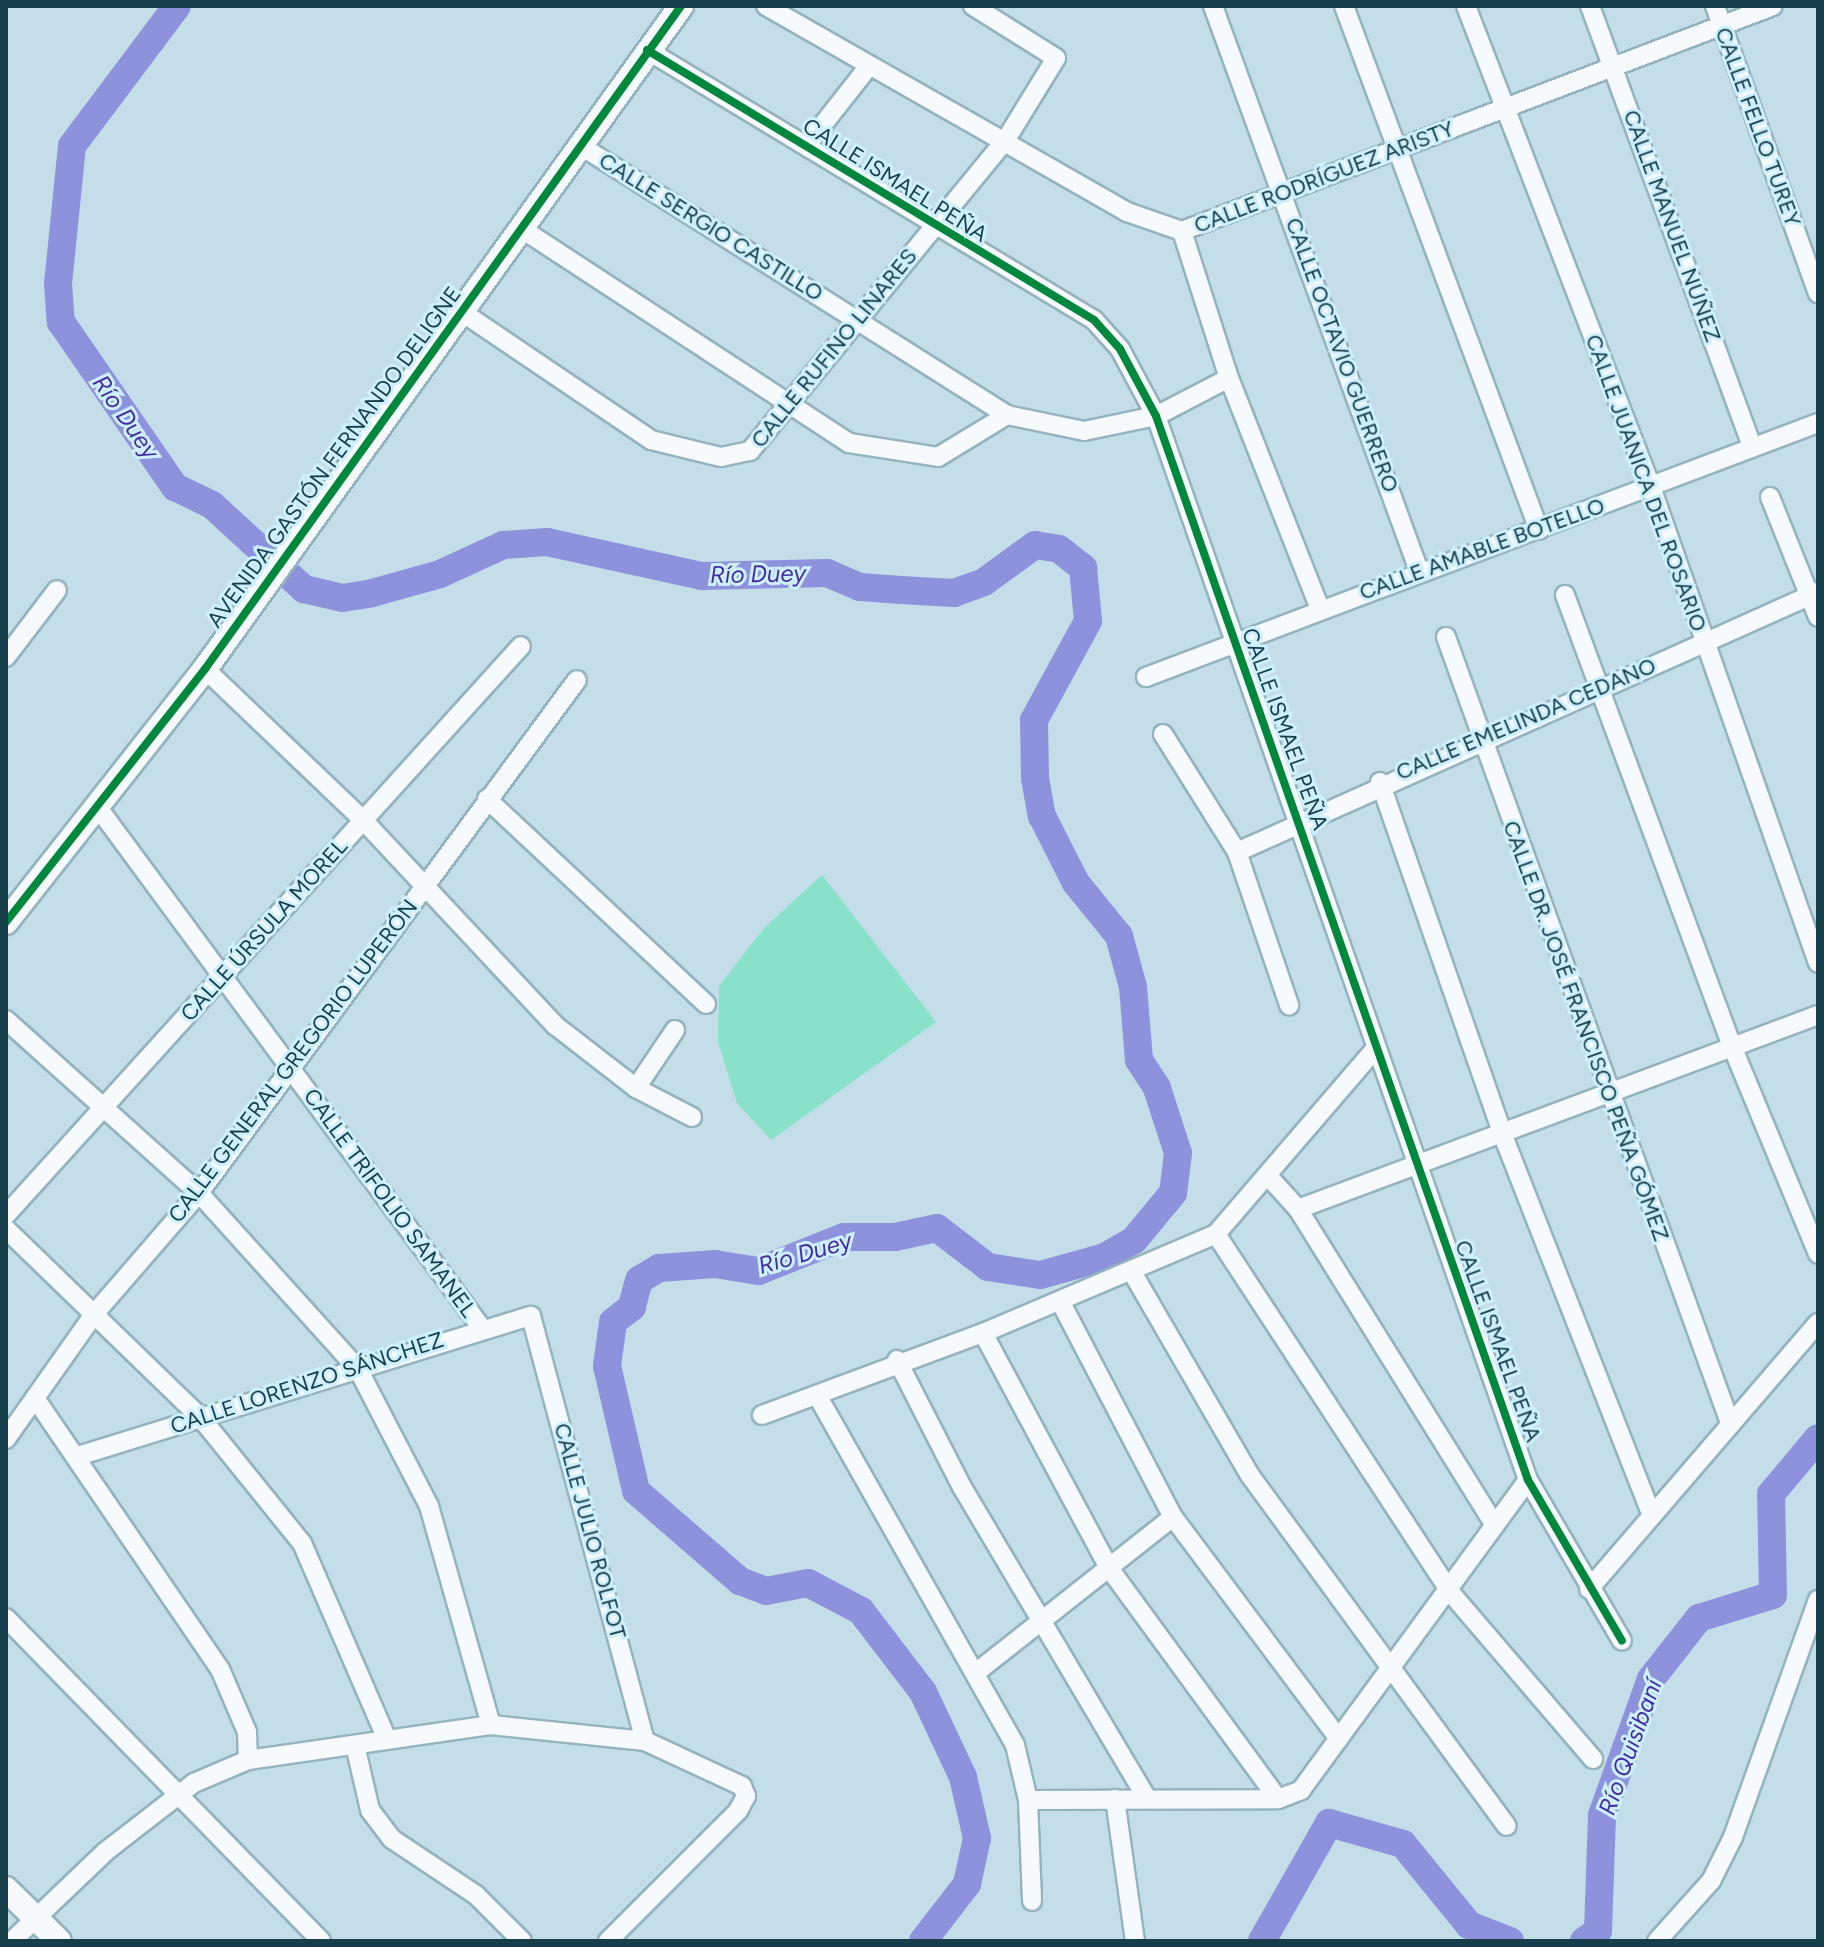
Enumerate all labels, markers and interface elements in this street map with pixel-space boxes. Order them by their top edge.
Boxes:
street label: CALLE FELLO TUREY [1710,24,1806,230]
street label: CALLE MANUEL NÚÑEZ [1618,106,1726,346]
street label: CALLE ISMAEL PEÑA [798,112,992,248]
street label: CALLE RODRÍGUEZ ARISTY [1190,115,1458,239]
street label: CALLE SERGIO CASTILLO [594,147,828,307]
street label: CALLE OCTAVIO GUERRERO [1280,214,1404,496]
street label: CALLE RUFINO LINARES [746,243,922,453]
street label: AVENIDA GASTÓN FERNANDO DELIGNE [201,281,467,633]
street label: CALLE JUANICA DEL ROSARIO [1580,331,1712,635]
water label: Río Duey [87,369,165,465]
street label: CALLE AMABLE BOTELLO [1356,492,1608,606]
water label: Río Duey [710,559,806,589]
street label: CALLE ISMAEL PEÑA [1236,625,1334,833]
street label: CALLE EMELINDA CEDANO [1392,652,1660,786]
street label: CALLE DR. JOSÉ FRANCISCO PEÑA GÓMEZ [1497,817,1675,1245]
street label: CALLE ÚRSULA MOREL [175,833,353,1027]
street label: CALLE GENERAL GREGORIO LUPERÓN [163,894,423,1228]
street label: CALLE TRIFOLIO SAMANEL [298,1083,482,1323]
water label: Río Duey [755,1226,855,1280]
street label: CALLE ISMAEL PEÑA [1449,1237,1547,1445]
street label: CALLE LORENZO SÁNCHEZ [167,1326,447,1440]
street label: CALLE JULIO ROLFOT [549,1420,631,1642]
water label: Río Quisibaní [1592,1675,1668,1819]

